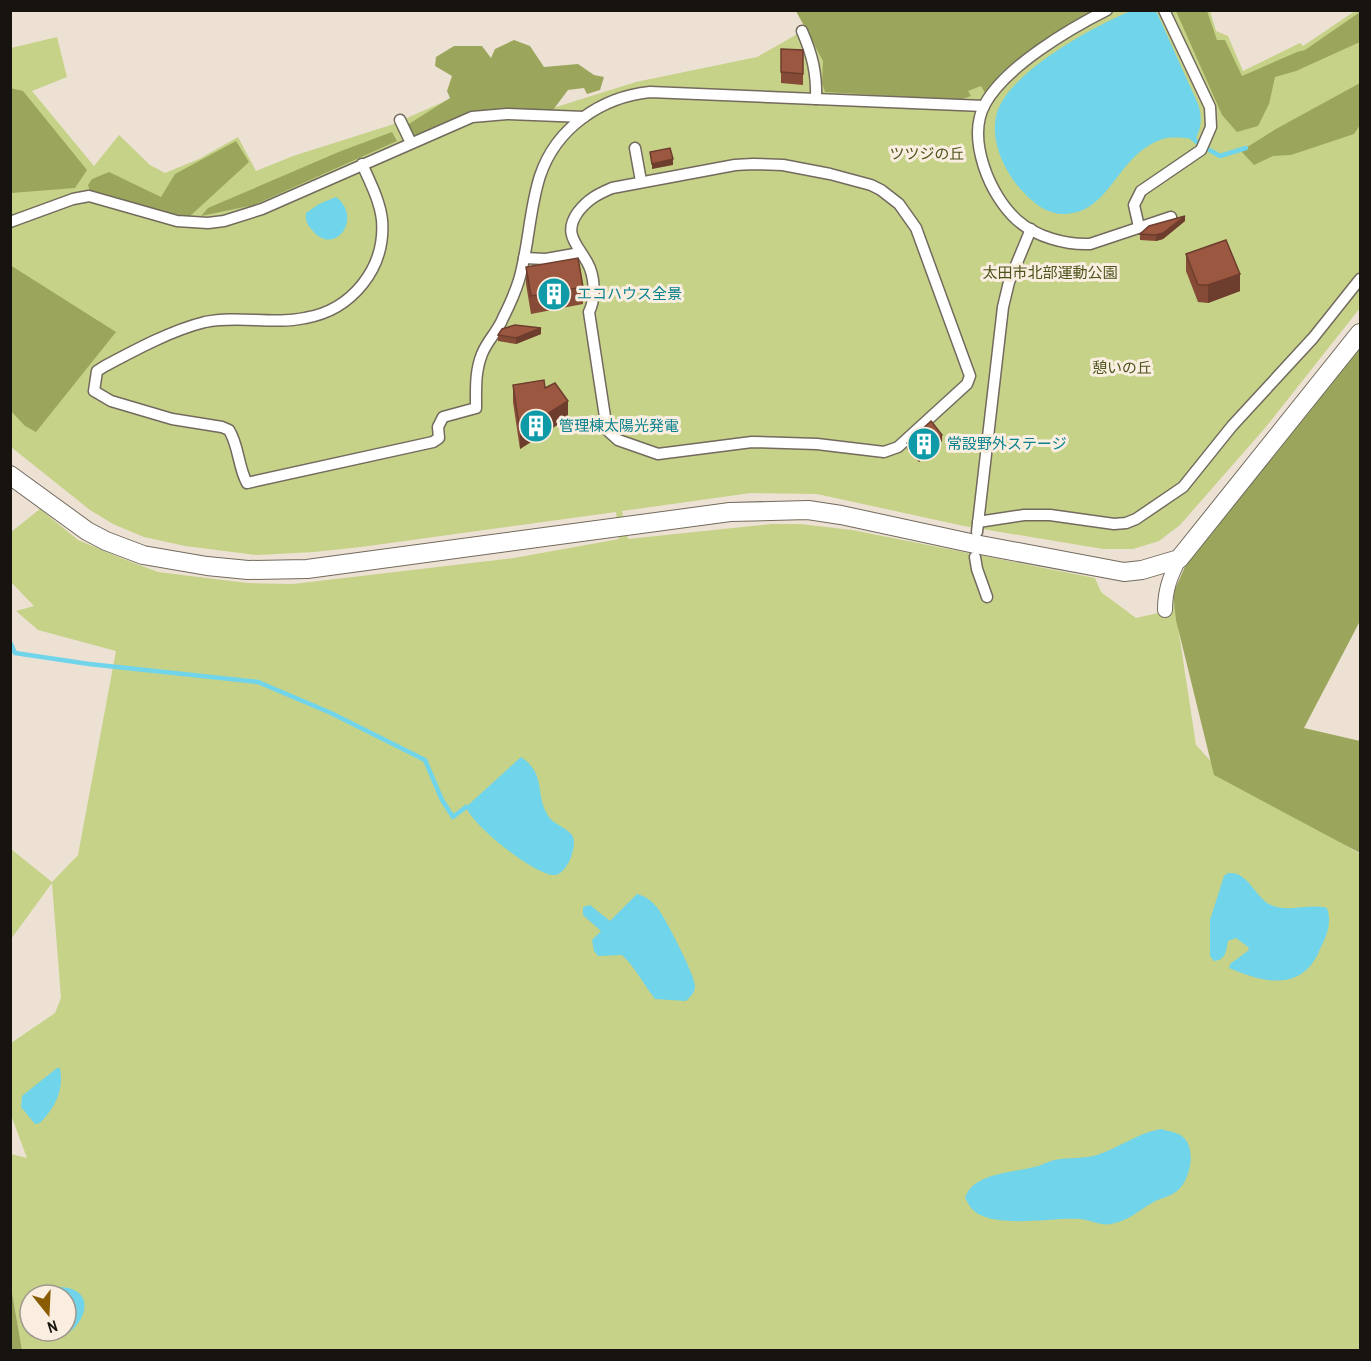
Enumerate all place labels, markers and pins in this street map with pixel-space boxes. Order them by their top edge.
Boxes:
building icon: エコハウス全景 [536,276,572,312]
place label: エコハウス全景 [577,283,682,304]
building icon: 管理棟太陽光発電 [518,408,554,444]
place label: 管理棟太陽光発電 [559,415,679,436]
building icon: 常設野外ステージ [906,426,942,462]
place label: 常設野外ステージ [947,433,1067,454]

